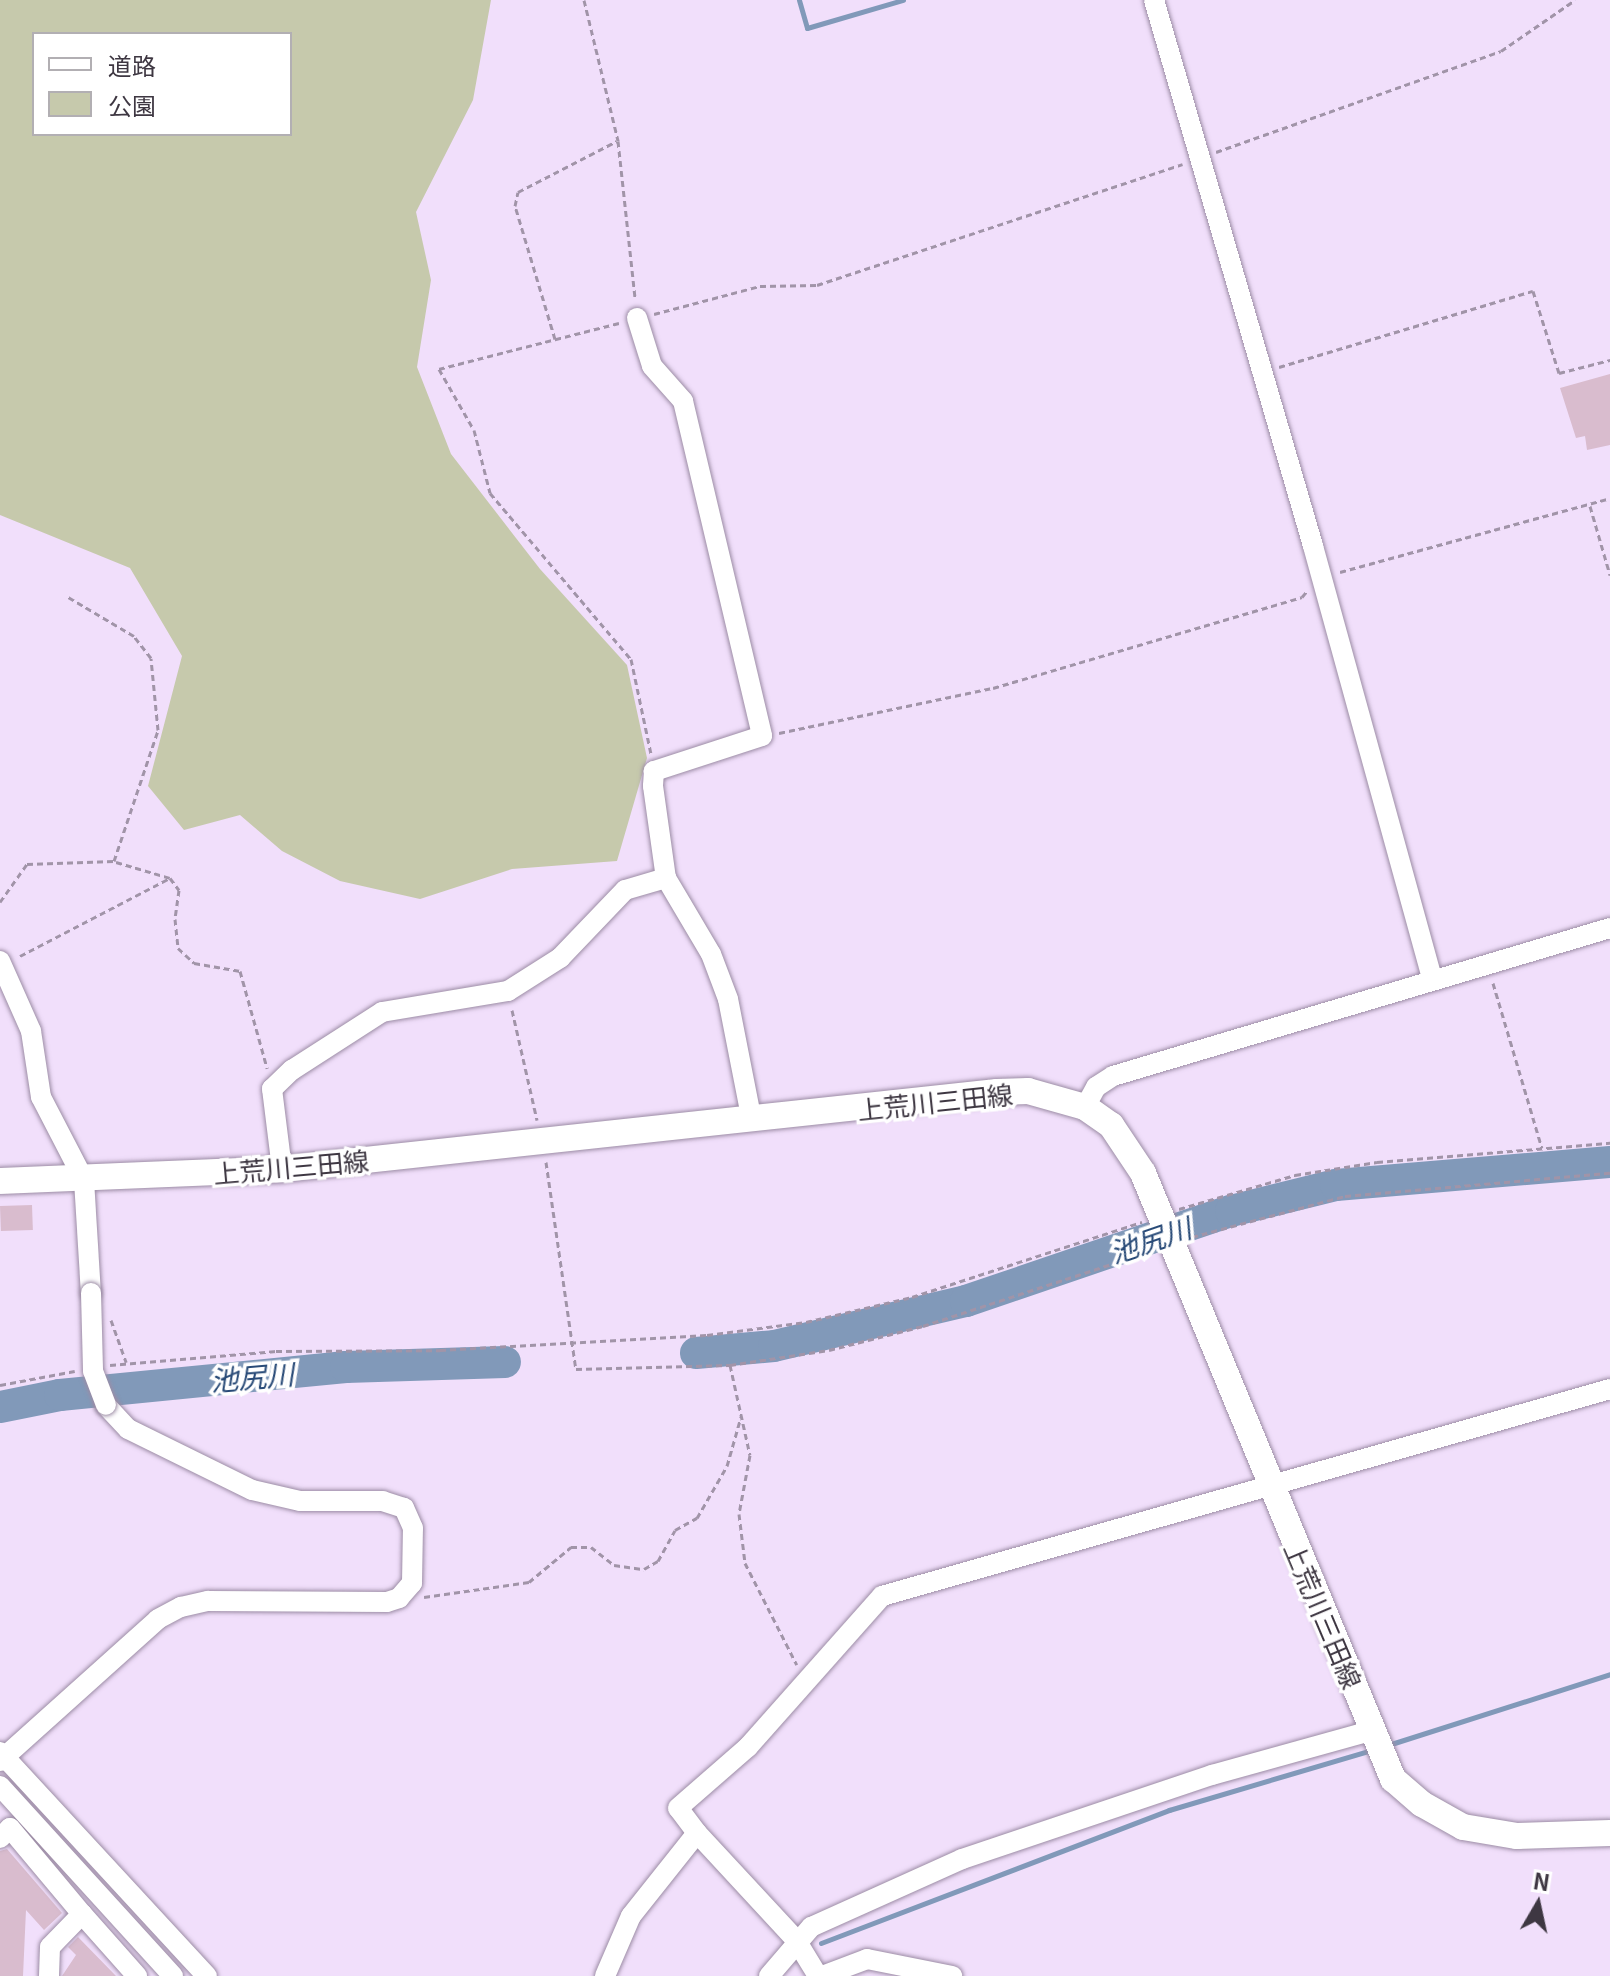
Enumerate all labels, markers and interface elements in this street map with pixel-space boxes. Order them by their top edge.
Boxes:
legend [32,32,292,136]
text: 道路 [108,47,156,82]
text: 公園 [108,87,156,122]
street label: 上荒川三田線 [856,1077,1014,1125]
street label: 上荒川三田線 [212,1144,370,1188]
water label: 池尻川 [1105,1209,1195,1269]
water label: 池尻川 [209,1356,295,1396]
street label: 上荒川三田線 [1279,1537,1369,1693]
text: N [1531,1863,1552,1897]
north arrow [1498,1864,1578,1944]

